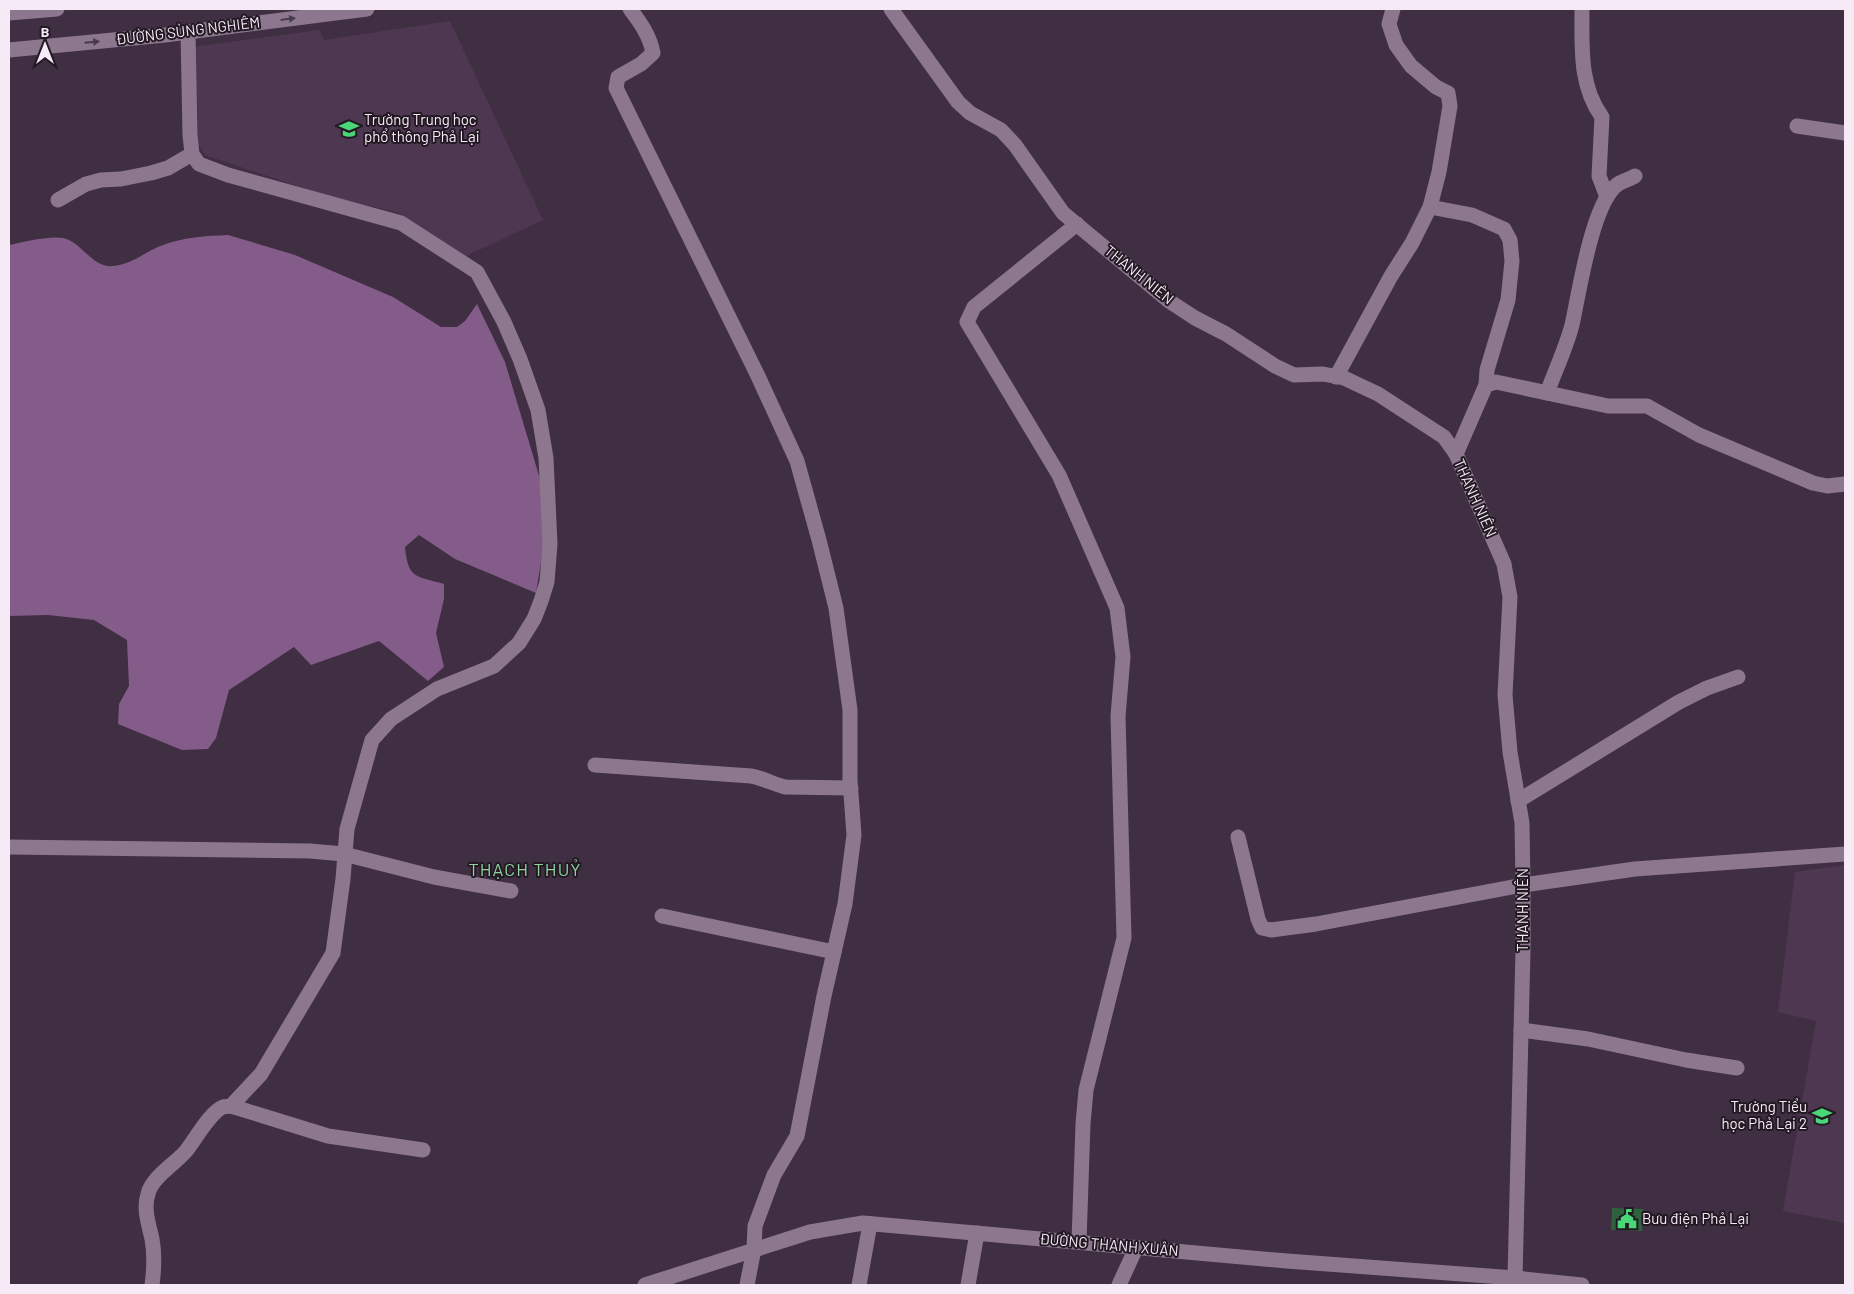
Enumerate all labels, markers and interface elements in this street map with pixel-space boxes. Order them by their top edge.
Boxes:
street label: ĐƯỜNG SÙNG NGHIÊM [115,12,261,48]
one-way arrow [281,15,297,23]
north arrow [20,20,70,70]
text: B [41,23,49,40]
one-way arrow [84,38,100,46]
place label: Trường Trung học phổ thông Phả Lại [364,110,480,145]
school or university icon: Trường Trung học phổ thông Phả Lại [338,118,360,140]
street label: THANH NIÊN [1101,241,1178,308]
street label: THANH NIÊN [1451,456,1501,540]
district label: THẠCH THUỶ [468,858,582,880]
street label: THANH NIÊN [1513,868,1531,952]
place label: Trường Tiểu học Phả Lại 2 [1722,1097,1807,1132]
school or university icon: Trường Tiểu học Phả Lại 2 [1811,1105,1833,1127]
public building icon: Bưu điện Phả Lại [1616,1208,1638,1230]
place label: Bưu điện Phả Lại [1642,1209,1749,1227]
street label: ĐƯỜNG THANH XUÂN [1039,1229,1179,1259]

